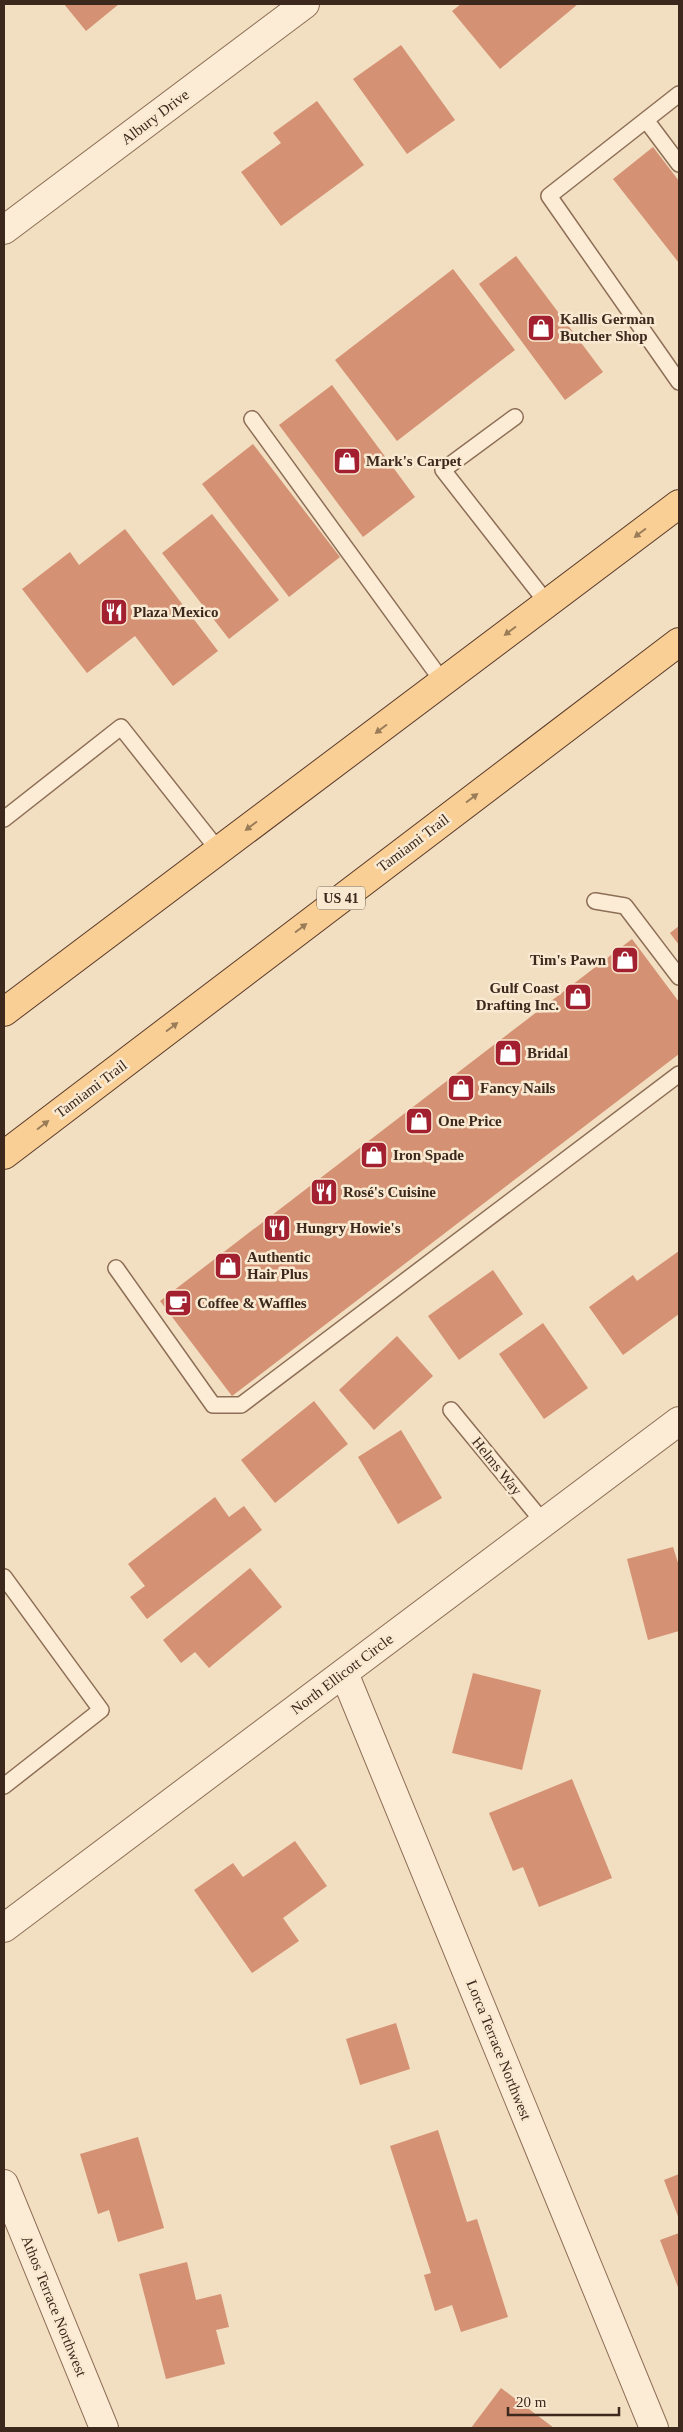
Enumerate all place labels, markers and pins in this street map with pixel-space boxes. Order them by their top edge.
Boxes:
place label: Kallis German Butcher Shop [560,311,655,344]
shop icon: Kallis German Butcher Shop [526,313,556,343]
shop icon: Mark's Carpet [332,446,362,476]
place label: Mark's Carpet [366,453,461,469]
restaurant icon: Plaza Mexico [99,597,129,627]
place label: Plaza Mexico [133,604,218,620]
shop icon: Tim's Pawn [610,945,640,975]
place label: Tim's Pawn [530,952,607,968]
place label: Gulf Coast Drafting Inc. [476,980,559,1013]
shop icon: Gulf Coast Drafting Inc. [563,982,593,1012]
shop icon: Bridal [493,1038,523,1068]
place label: Bridal [527,1045,568,1061]
shop icon: Fancy Nails [446,1073,476,1103]
place label: Fancy Nails [480,1080,556,1096]
shop icon: One Price [404,1106,434,1136]
place label: One Price [438,1113,502,1129]
shop icon: Iron Spade [359,1140,389,1170]
place label: Iron Spade [393,1147,464,1163]
restaurant icon: Rosé's Cuisine [309,1177,339,1207]
place label: Rosé's Cuisine [343,1184,436,1200]
restaurant icon: Hungry Howie's [262,1213,292,1243]
place label: Hungry Howie's [296,1220,401,1236]
place label: Authentic Hair Plus [247,1249,311,1282]
shop icon: Authentic Hair Plus [213,1251,243,1281]
cafe icon: Coffee & Waffles [163,1288,193,1318]
place label: Coffee & Waffles [197,1295,307,1311]

